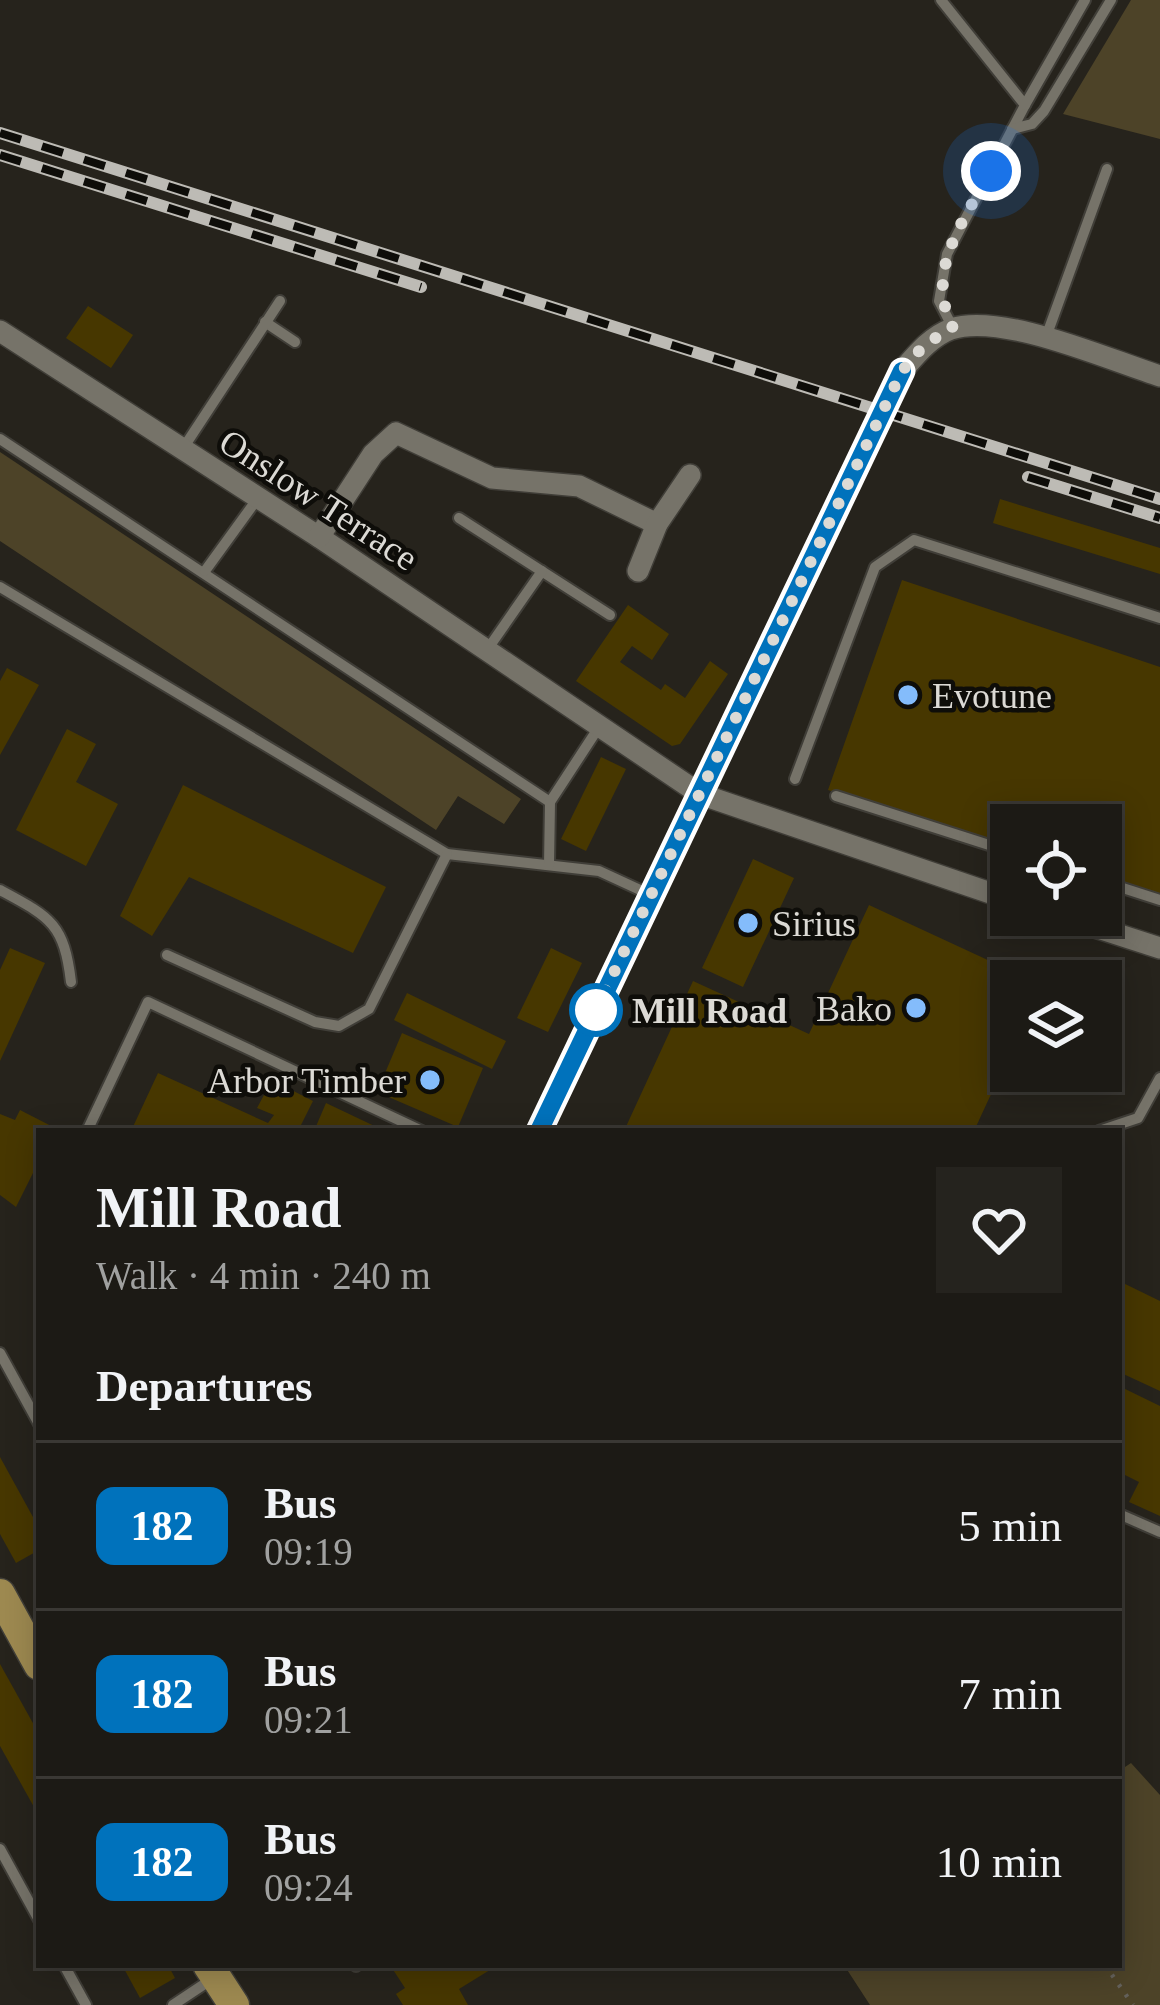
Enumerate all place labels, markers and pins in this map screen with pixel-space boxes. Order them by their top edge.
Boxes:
place label: Evotune [932,676,1052,716]
marker: Evotune [895,682,921,708]
place label: Sirius [772,904,856,944]
marker: Sirius [735,910,761,936]
marker: Mill Road [571,985,621,1035]
place label: Bako [816,989,892,1029]
place label: Mill Road [632,991,787,1031]
marker: Bako [903,995,929,1021]
place label: Arbor Timber [207,1061,406,1101]
marker: Arbor Timber [417,1067,443,1093]

